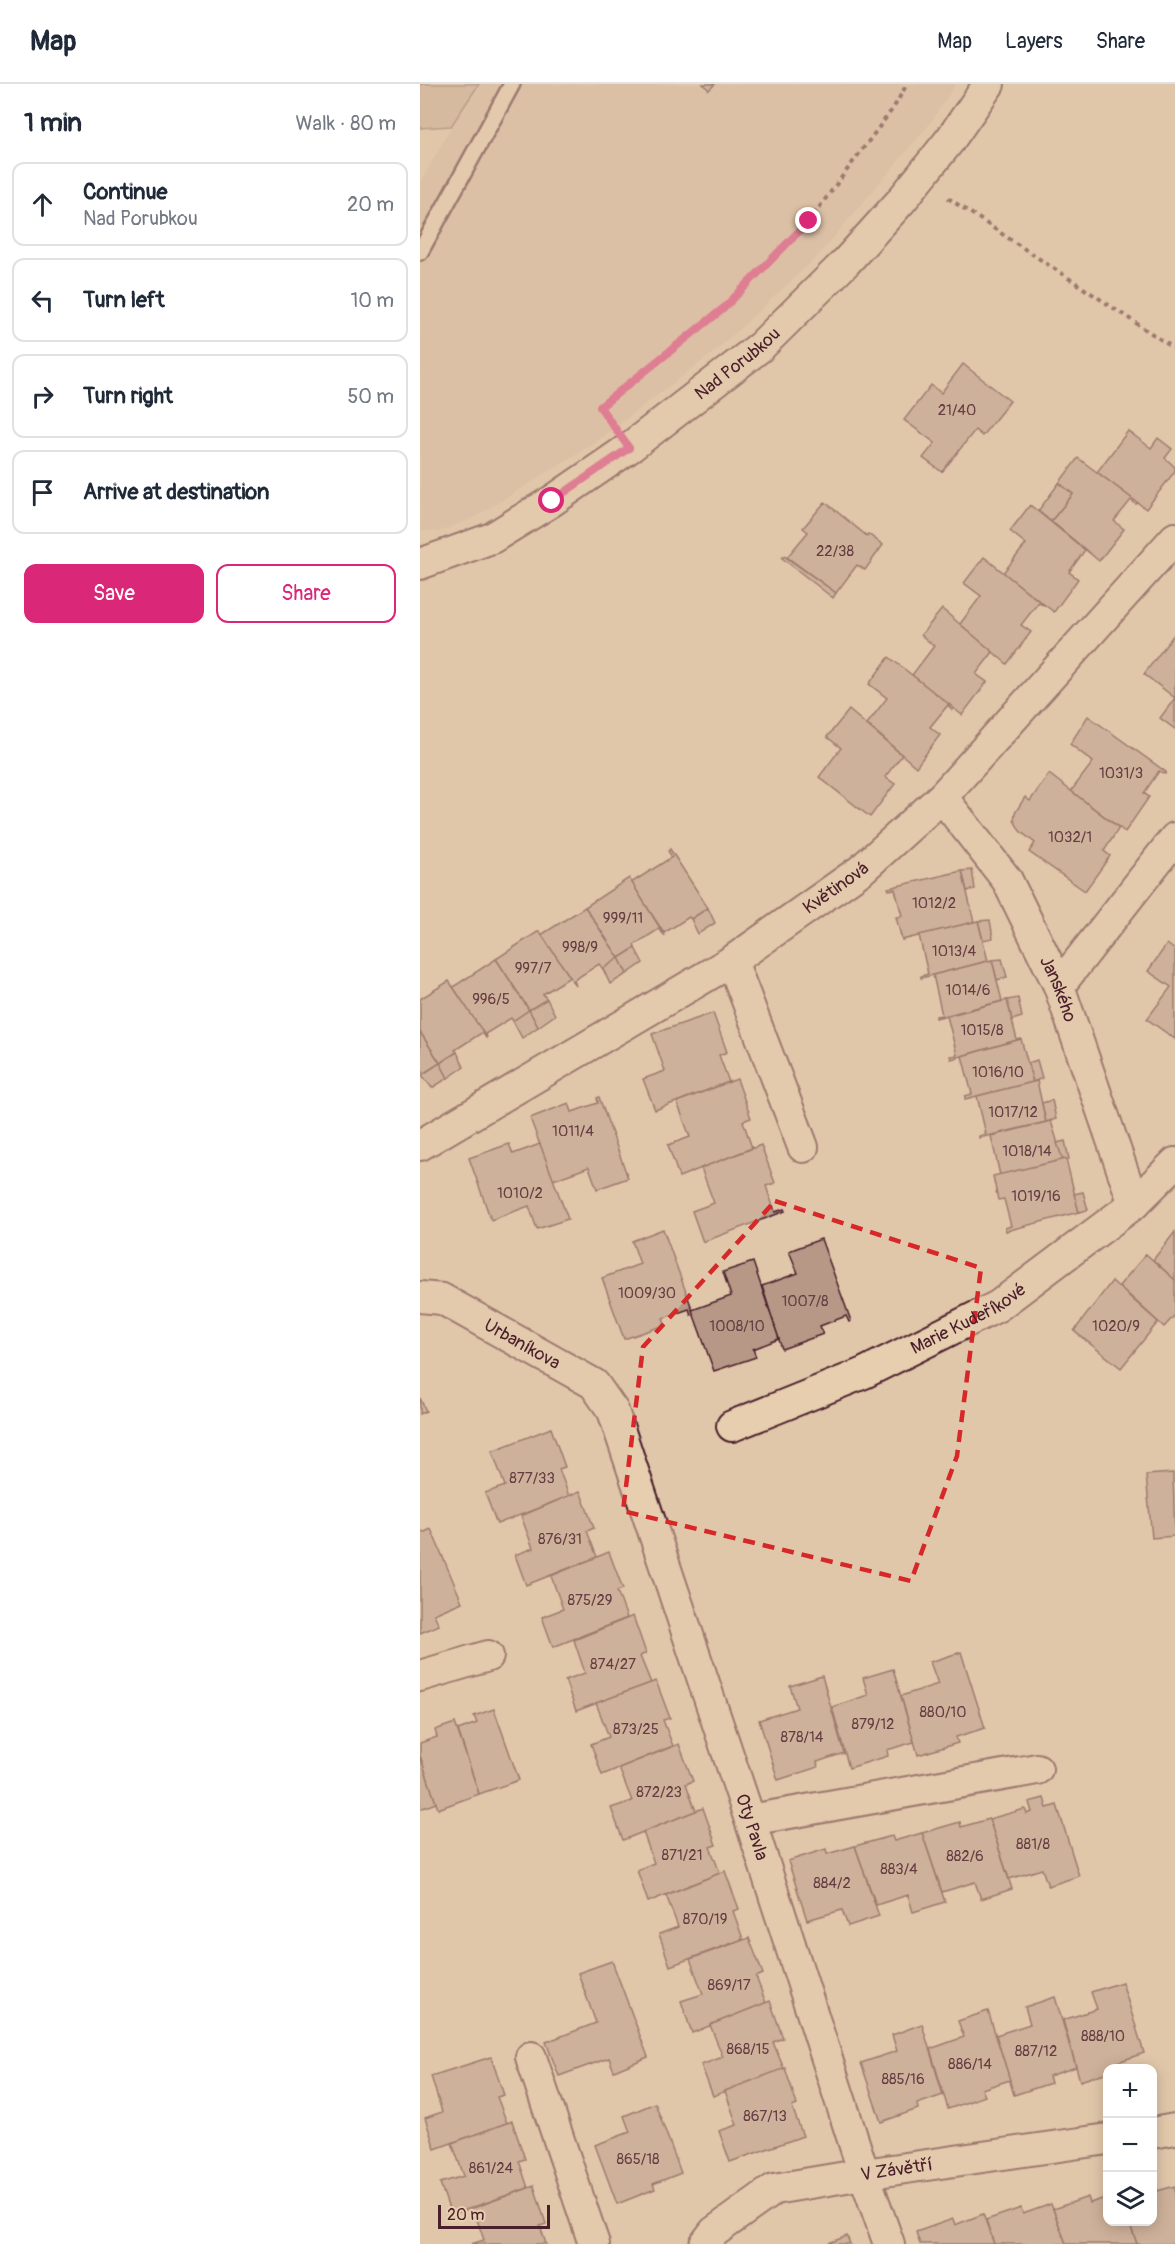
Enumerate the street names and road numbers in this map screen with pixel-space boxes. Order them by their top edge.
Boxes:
street label: Nad Porubkou [690,322,785,405]
street label: Květinová [798,857,874,920]
street label: Janského [1034,952,1082,1025]
street label: Marie Kudeříkové [907,1278,1031,1360]
street label: Urbaníkova [480,1314,564,1375]
street label: Oty Pavla [730,1791,773,1863]
street label: V Závětří [859,2153,934,2186]

